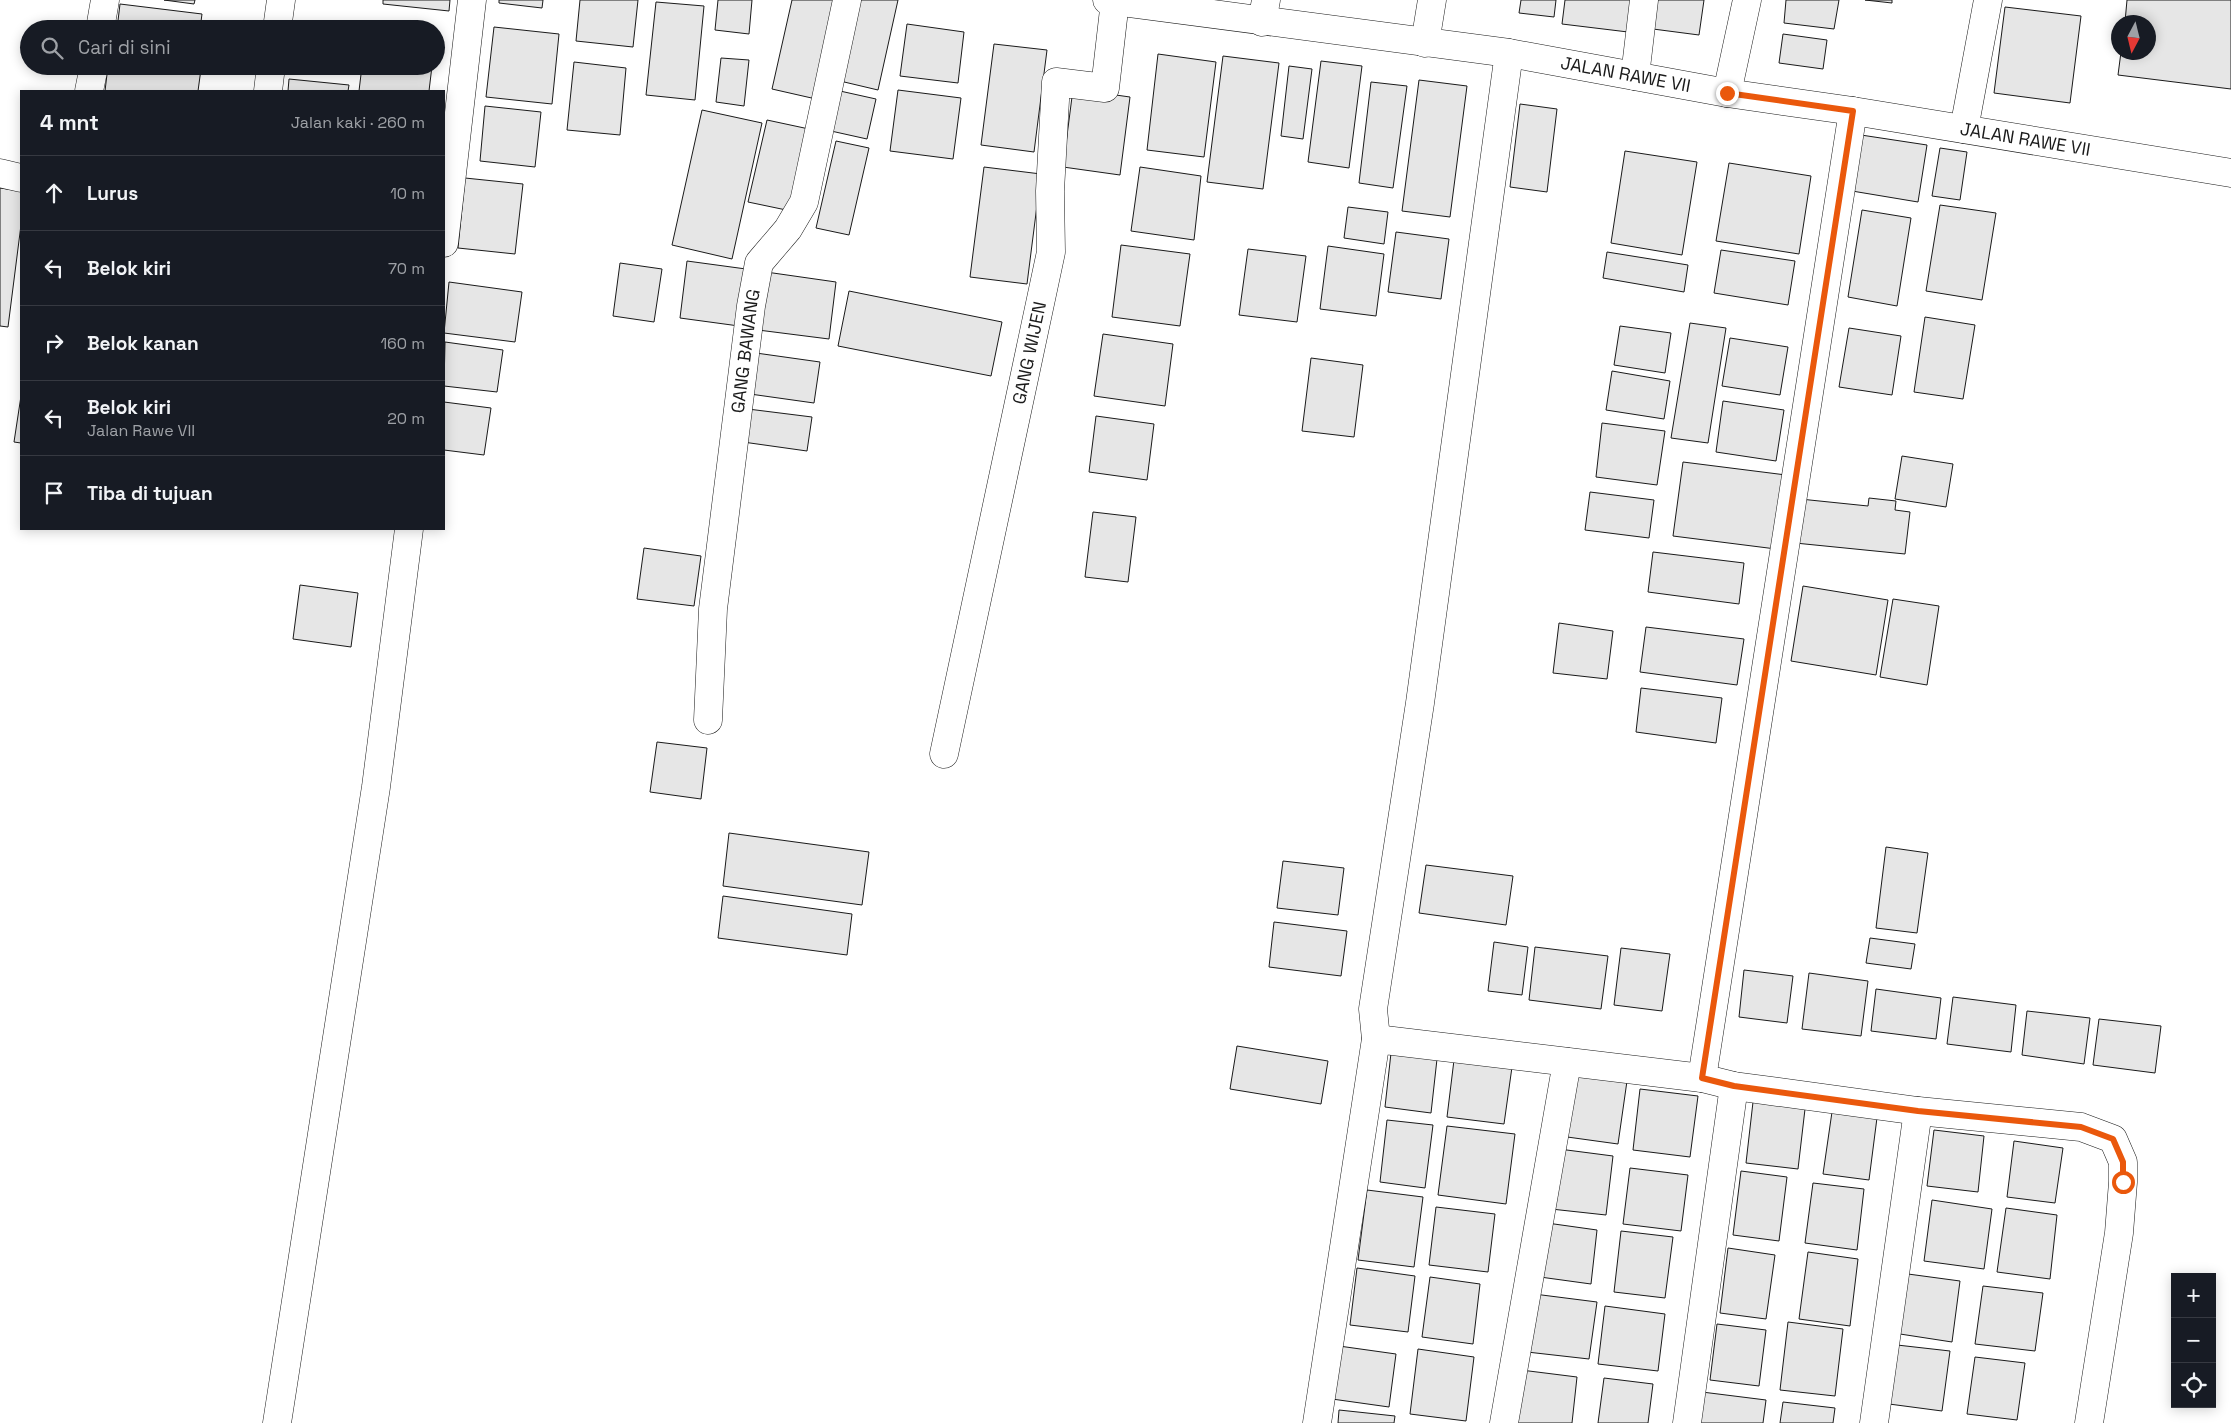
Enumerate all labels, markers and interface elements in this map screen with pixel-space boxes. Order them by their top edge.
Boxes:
north arrow [2111,15,2156,60]
search box [20,20,445,75]
icon: search [38,34,66,62]
text: Cari di sini [78,35,171,60]
street label: JALAN RAWE VII [1559,51,1693,97]
route end [1716,82,1739,105]
text: 4 mnt [40,109,99,136]
text: Jalan kaki · 260 m [291,112,425,133]
street label: JALAN RAWE VII [1959,117,2092,161]
icon: ahead [40,179,68,207]
text: Lurus [87,181,138,206]
text: 10 m [390,183,425,204]
icon: left [40,254,68,282]
text: Belok kiri [87,256,171,281]
text: 70 m [388,258,425,279]
street label: GANG BAWANG [726,287,765,414]
street label: GANG WIJEN [1007,299,1051,406]
icon: right [40,329,68,357]
text: Belok kanan [87,331,199,356]
text: 160 m [380,333,425,354]
text: Belok kiri [87,395,171,420]
icon: left [40,404,68,432]
text: 20 m [387,408,425,429]
text: Jalan Rawe VII [87,420,195,441]
icon: arrive [40,479,68,507]
text: Tiba di tujuan [87,481,213,506]
route start [2112,1171,2135,1194]
map controls [2171,1273,2216,1408]
button: + [2171,1273,2216,1318]
button: − [2171,1318,2216,1363]
button: locate [2171,1363,2216,1408]

